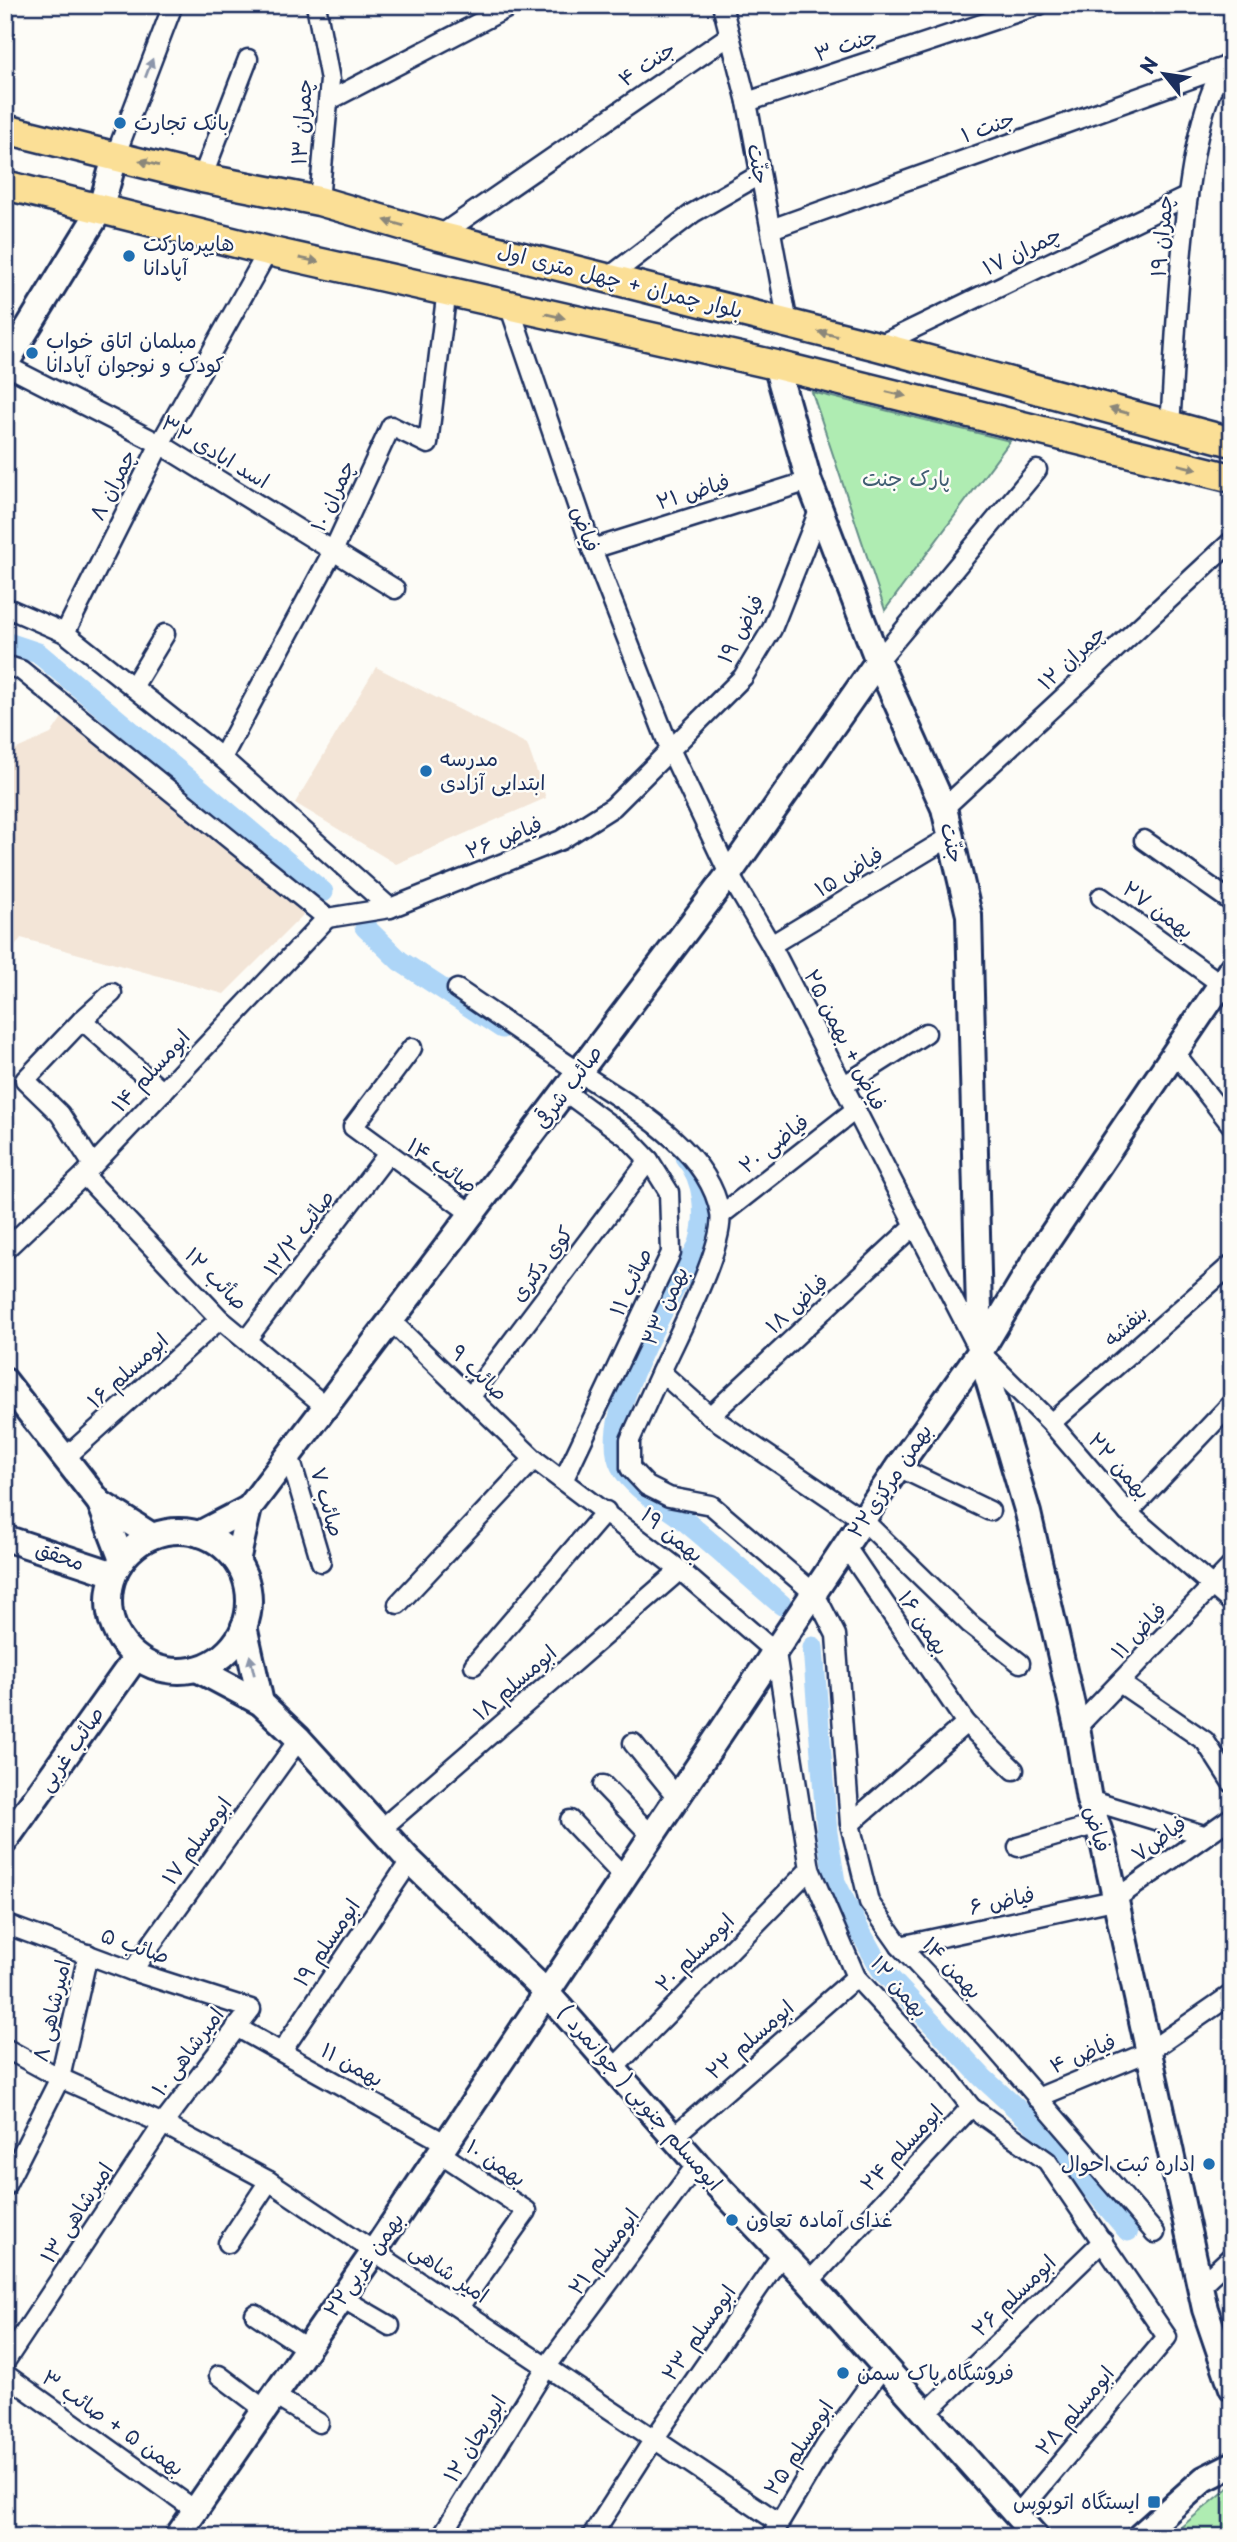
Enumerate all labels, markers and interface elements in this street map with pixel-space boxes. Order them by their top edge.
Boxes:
street label: جنت ۳ [810,18,881,68]
street label: جنت ۴ [611,31,681,93]
north arrow [1128,38,1198,108]
text: N [1133,51,1164,79]
one-way arrow [144,57,155,78]
street label: چمران ۱۳ [281,78,319,166]
street label: جنت ۱ [956,101,1019,150]
place label: بانک تجارت [134,105,229,137]
marker: بانک تجارت [112,115,128,131]
street label: جنّت [741,141,779,186]
one-way arrow [138,158,159,168]
street label: چمران ۱۹ [1140,193,1180,278]
street label: چمران ۱۷ [976,216,1066,282]
one-way arrow [383,217,404,227]
place label: هایپرمارکت آپادانا [143,226,234,282]
street label: بلوار چمران + چهل متری اول [494,233,747,325]
marker: هایپرمارکت آپادانا [121,248,137,264]
one-way arrow [298,254,320,265]
one-way arrow [544,310,566,321]
place label: مبلمان اتاق خواب کودک و نوجوان آپادانا [46,323,225,379]
one-way arrow [817,328,839,339]
marker: مبلمان اتاق خواب کودک و نوجوان آپادانا [24,345,40,361]
one-way arrow [885,389,907,400]
street label: اسد ابادی ۳۲ [156,405,276,495]
one-way arrow [1108,405,1130,416]
street label: چمران ۸ [80,443,143,525]
street label: چمران ۱۰ [301,454,362,536]
park label: پارک جنت [862,461,950,493]
one-way arrow [1177,462,1199,473]
street label: فیاض ۲۱ [652,464,733,516]
street label: فیاض [564,501,610,556]
street label: فیاض ۱۹ [708,588,771,668]
street label: چمران ۱۲ [1029,616,1112,697]
place label: مدرسه ابتدایی آزادی [440,741,545,797]
marker: مدرسه ابتدایی آزادی [418,763,434,779]
street label: فیاض ۲۶ [460,806,547,866]
street label: جنّت [934,819,974,866]
street label: فیاض ۱۵ [807,837,889,903]
street label: بهمن ۲۷ [1117,872,1201,945]
street label: فیاض + بهمن ۲۵ [797,963,896,1115]
street label: ابومسلم ۱۴ [103,1021,198,1120]
street label: صائب شرقی [524,1037,609,1134]
street label: فیاضی ۲۰ [731,1105,815,1180]
street label: صائب ۱۴ [401,1128,485,1200]
street label: صائب ۱۲/۲ [254,1182,341,1282]
street label: کوی دکتری [501,1218,580,1308]
street label: صأئب ۱۲ [178,1239,256,1317]
street label: صائب ۱۱ [600,1242,659,1320]
street label: بهمن ۲۳ [632,1261,695,1350]
street label: فیاض ۱۸ [757,1265,834,1340]
street label: بنفشه [1095,1296,1154,1353]
street label: ابومسلم ۱۶ [79,1324,176,1416]
street label: صائب ۹ [444,1336,517,1407]
street label: ۲۲بهمن مرکزی [838,1416,939,1544]
street label: بهمن ۲۲ [1082,1424,1159,1505]
street label: صائب ۷ [304,1463,354,1540]
street label: بهمن ۱۹ [635,1498,712,1569]
street label: محقق [32,1531,89,1577]
street label: بهمن ۱۶ [891,1583,958,1661]
street label: فیاض ۱۱ [1102,1594,1173,1665]
street label: ابومسلم ۱۸ [465,1636,564,1729]
one-way arrow [247,1654,258,1676]
street label: صائب غربی [28,1699,110,1797]
street label: ابومسلم ۱۷ [152,1789,240,1892]
street label: فیاض [1077,1802,1121,1855]
street label: فیاض۷ [1124,1806,1192,1868]
street label: فیاض ۶ [966,1877,1037,1922]
street label: ابومسلم ۱۹ [284,1891,368,1994]
street label: ابومسلم ۲۰ [647,1905,742,2000]
street label: صائب ۵ [97,1917,174,1971]
street label: بهمن ۱۴ [916,1928,991,2005]
street label: بهمن ۱۲ [864,1947,937,2024]
street label: امیرشاهی ۸ [23,1956,77,2065]
street label: ابومسلم ۲۲ [697,1991,801,2088]
street label: ابومسلم جنوبی ( جوانمرد ) [550,1997,731,2198]
street label: امیرشاهی ۱۰ [142,2000,230,2102]
street label: فیاض ۴ [1044,2024,1120,2080]
street label: بهمن ۱۱ [316,2033,390,2094]
street label: ابومسلم ۲۴ [851,2096,951,2199]
street label: بهمن ۱۰ [461,2129,534,2193]
place label: اداره ثبت احوال [1061,2146,1195,2178]
street label: امیرشاهی ۱۳ [31,2155,120,2269]
marker: اداره ثبت احوال [1201,2156,1217,2172]
street label: ابومسلم ۲۱ [559,2201,647,2302]
place label: غذای آماده تعاون [746,2202,893,2234]
street label: ۲۲بهمن غربی [314,2205,410,2323]
marker: غذای آماده تعاون [724,2212,740,2228]
street label: امیر شاهی [404,2233,496,2310]
street label: ابومسلم ۲۶ [963,2246,1063,2345]
street label: ابومسلم ۲۳ [652,2277,744,2388]
place label: فروشگاه پاک سمن [857,2355,1014,2387]
street label: ابومسلم ۲۸ [1026,2358,1122,2463]
street label: بهمن ۵ + صائب ۳ [36,2360,192,2483]
marker: فروشگاه پاک سمن [835,2365,851,2381]
street label: ابوریحان ۱۲ [434,2388,513,2488]
street label: ابومسلم ۲۵ [754,2393,842,2502]
place label: ایستگاه اتوبوس [1013,2484,1140,2516]
marker: ایستگاه اتوبوس [1146,2494,1162,2510]

